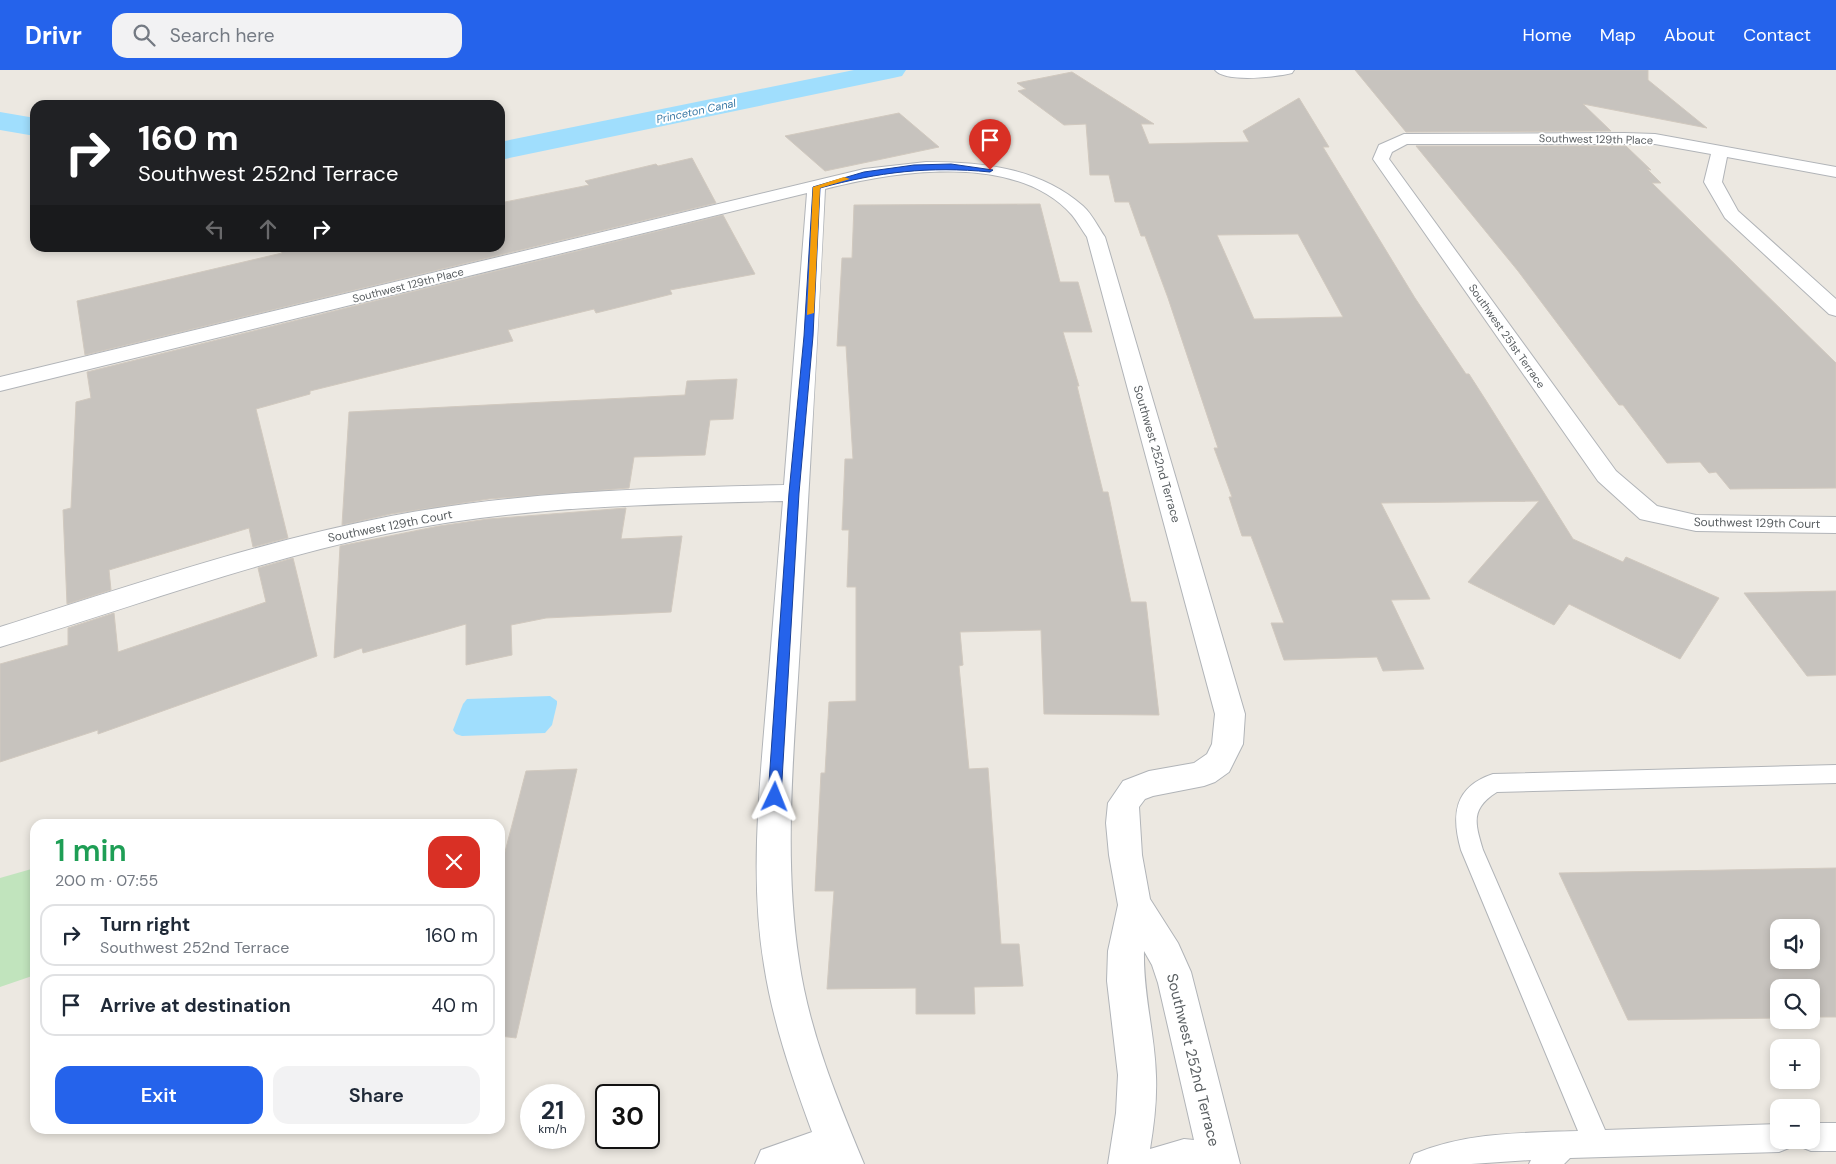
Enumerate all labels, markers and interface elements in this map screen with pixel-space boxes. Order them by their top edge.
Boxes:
search box [112,13,462,58]
text: Drivr [25,20,82,51]
icon: search [130,21,158,49]
text: Search here [170,23,275,48]
text: Home [1522,23,1572,47]
text: Map [1600,23,1636,47]
text: About [1664,23,1715,47]
text: Contact [1743,23,1811,47]
water label: Princeton Canal [655,96,738,126]
text: 160 m [138,115,239,161]
pin [969,119,1011,170]
icon: right [55,120,120,185]
icon: arrive [976,126,1004,154]
street label: Southwest 129th Place [1539,131,1653,147]
text: Southwest 252nd Terrace [138,159,398,188]
icon: left [201,215,229,243]
icon: ahead [254,215,282,243]
icon: right [307,215,335,243]
street label: Southwest 129th Place [351,264,465,306]
street label: Southwest 251st Terrace [1466,281,1548,391]
street label: Southwest 252nd Terrace [1130,384,1184,525]
street label: Southwest 129th Court [326,506,454,546]
street label: Southwest 129th Court [1694,514,1821,532]
position arrow [748,770,800,822]
text: 1 min [55,831,127,870]
button: close [428,836,480,888]
text: 200 m · 07:55 [55,870,158,891]
text: Turn right [100,912,190,937]
map controls [1770,919,1820,1149]
button: sound [1770,919,1820,969]
icon: right [57,921,85,949]
text: 160 m [425,923,478,948]
text: Southwest 252nd Terrace [100,937,289,958]
street label: Southwest 252nd Terrace [1162,971,1224,1149]
button: search [1770,979,1820,1029]
icon: arrive [57,991,85,1019]
text: Arrive at destination [100,993,291,1018]
text: 40 m [431,993,478,1018]
button: + [1770,1039,1820,1089]
button: Exit [55,1066,263,1124]
button: Share [273,1066,480,1124]
speed limit sign: 30 [595,1084,660,1149]
text: 21 [541,1094,564,1127]
button: − [1770,1099,1820,1149]
text: km/h [538,1121,567,1137]

